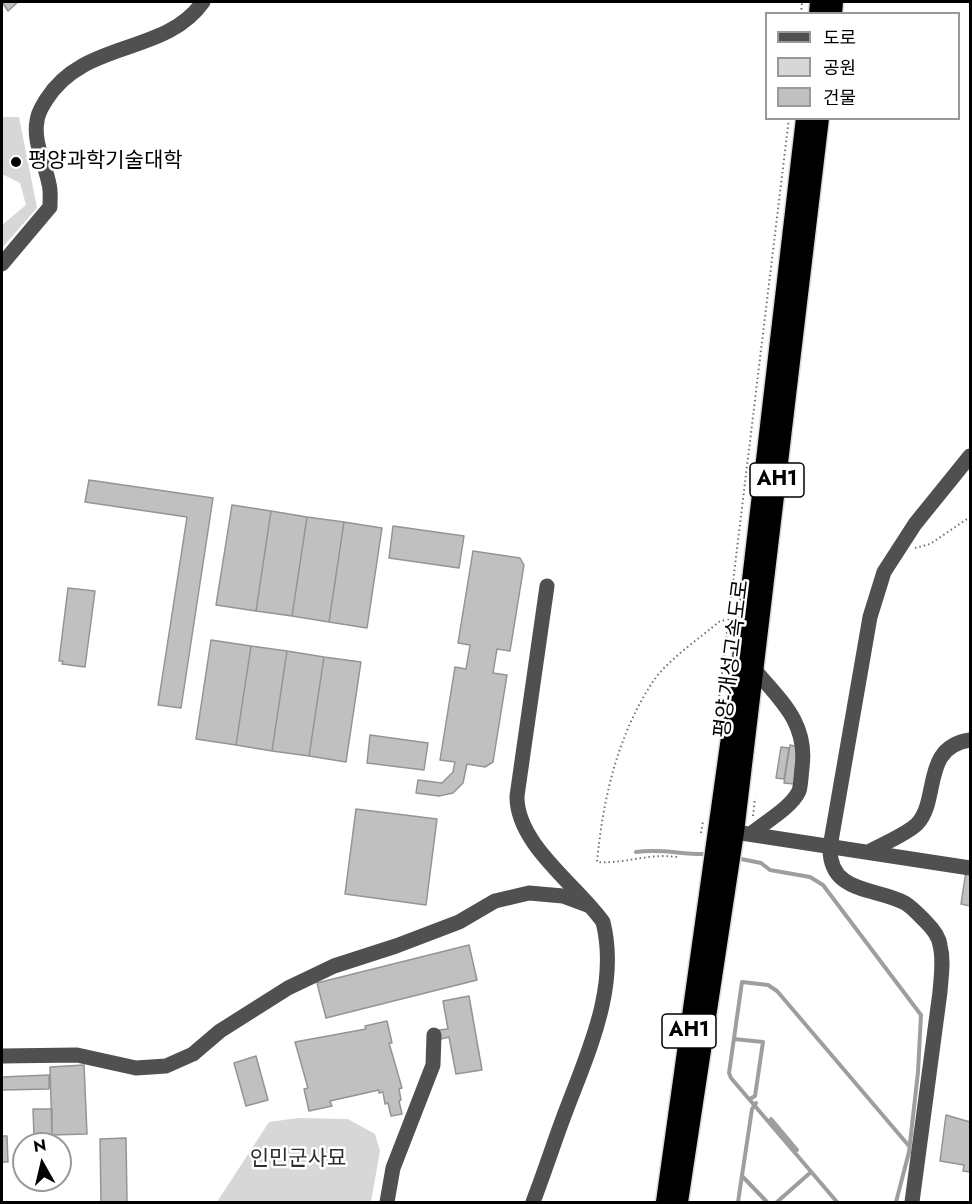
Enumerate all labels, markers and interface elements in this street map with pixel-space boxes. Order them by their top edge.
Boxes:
legend [765,12,960,120]
text: 도로 [823,25,856,51]
text: 공원 [823,55,856,81]
text: 건물 [823,85,856,111]
place label: 평양과학기술대학 [28,149,183,175]
marker: 평양과학기술대학 [9,155,23,169]
road number: AH1 [750,463,804,497]
street label: 평양-개성고속도로 [711,579,755,739]
road number: AH1 [662,1014,716,1048]
north arrow [12,1132,72,1192]
text: N [32,1133,48,1158]
park label: 인민군사묘 [250,1147,346,1173]

